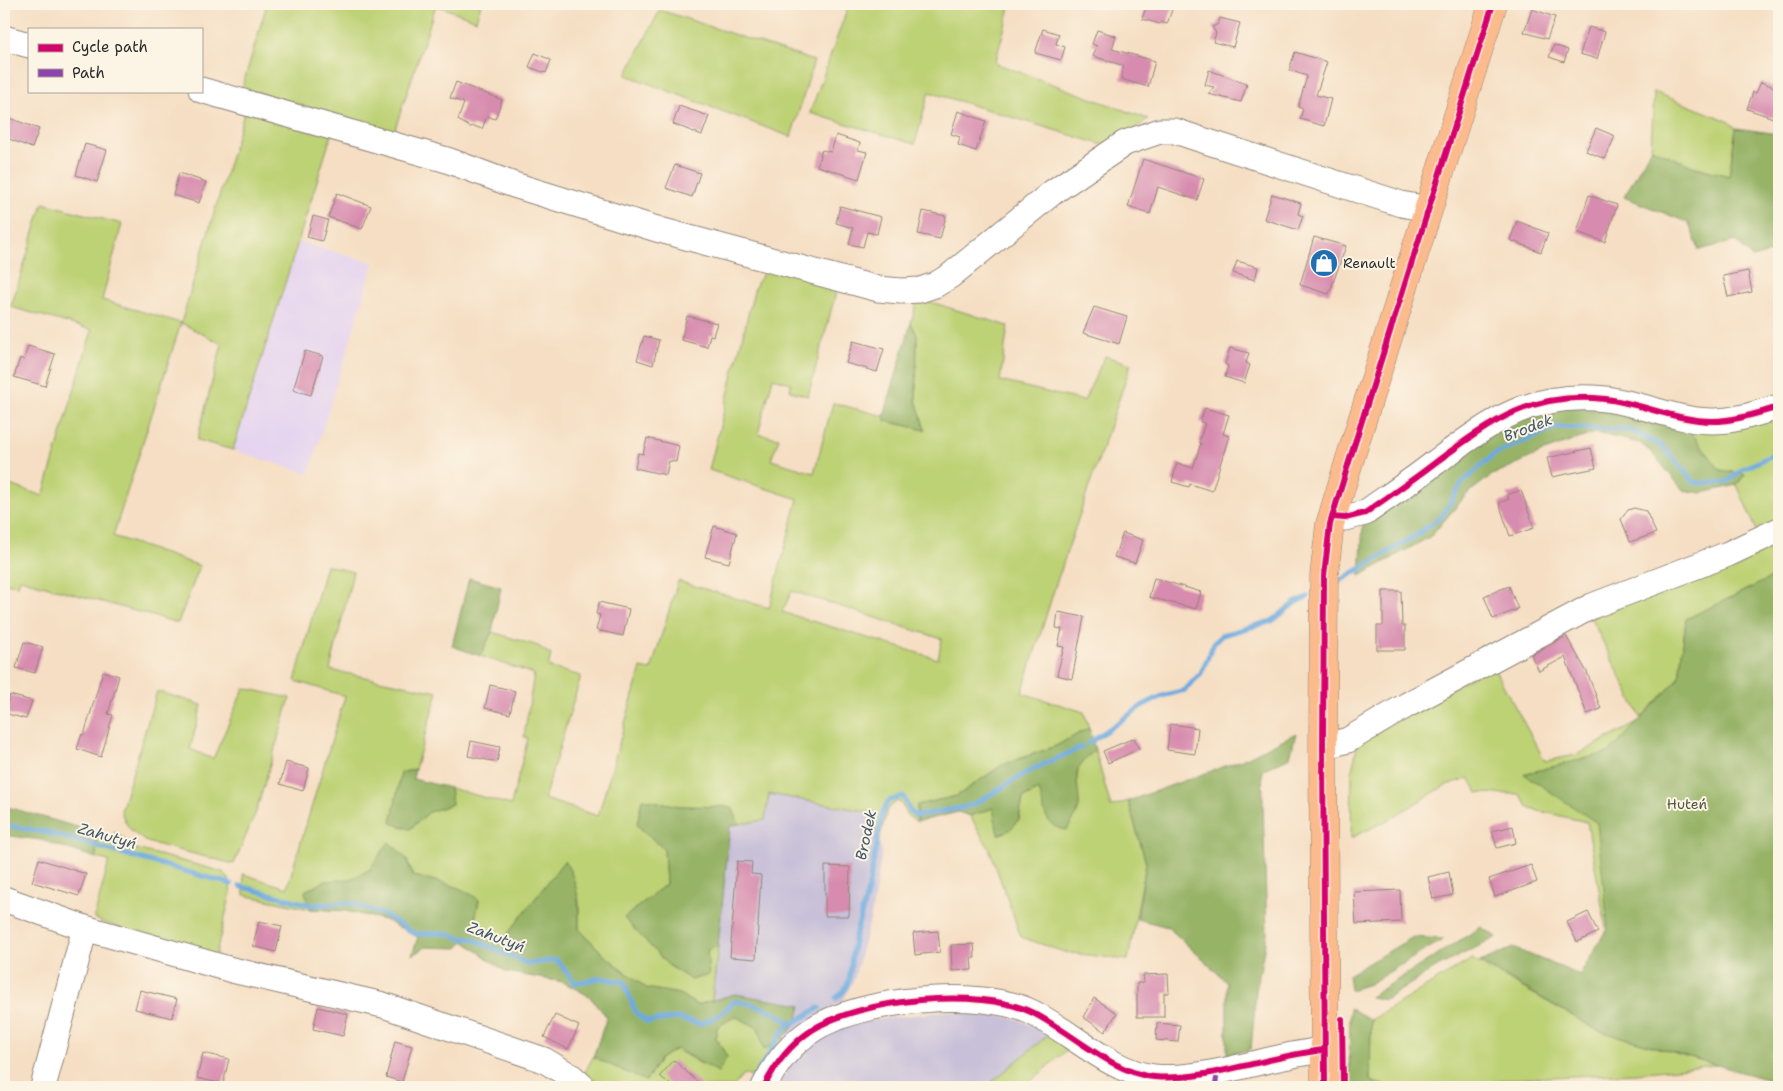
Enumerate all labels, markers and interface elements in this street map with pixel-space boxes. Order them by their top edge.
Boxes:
legend [28,28,202,92]
text: Cycle path [72,37,148,57]
text: Path [72,63,105,83]
shop icon: Renault [1309,248,1339,278]
place label: Renault [1343,254,1396,272]
water label: Brodek [1501,409,1556,446]
park label: Huteń [1667,795,1708,813]
water label: Brodek [851,808,881,862]
water label: Zahutyń [75,818,139,854]
water label: Zahutyń [464,917,528,957]

